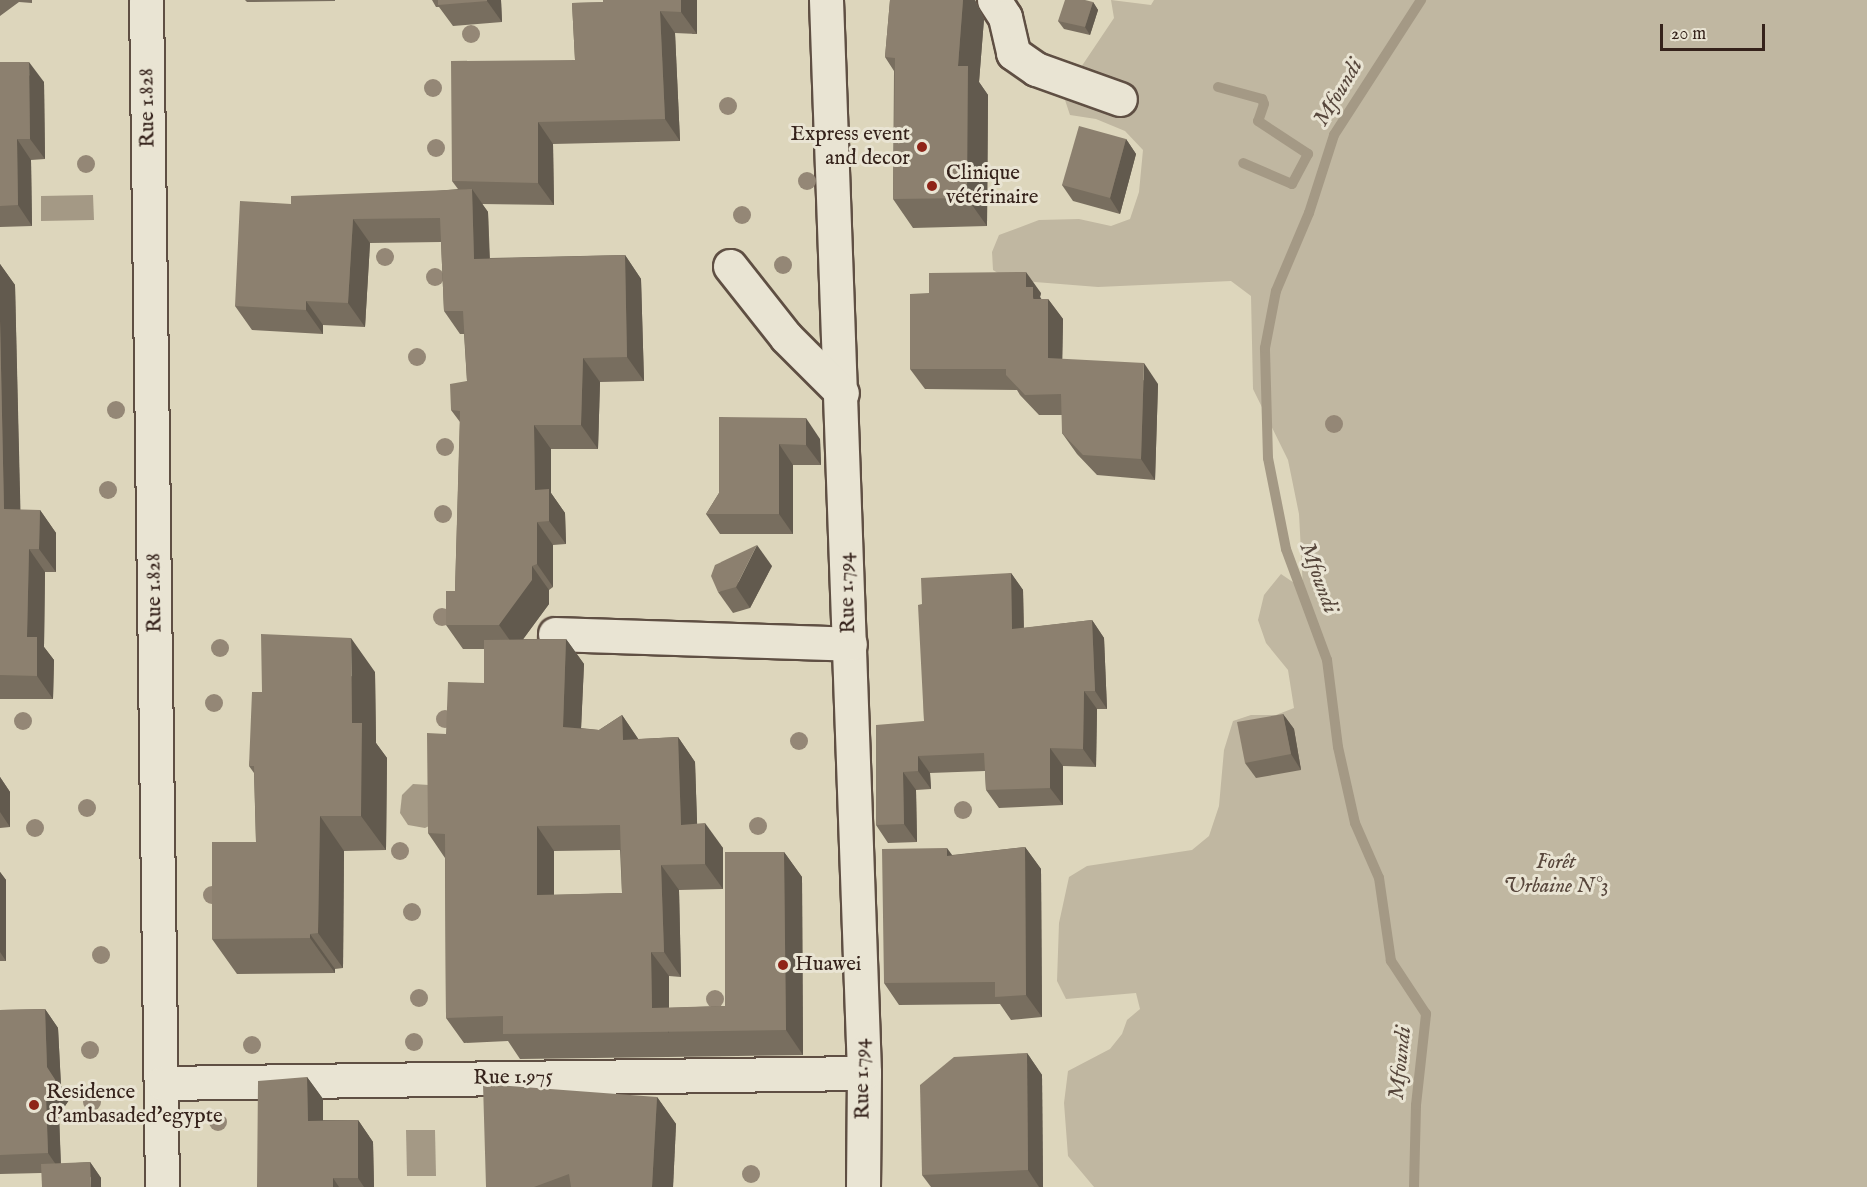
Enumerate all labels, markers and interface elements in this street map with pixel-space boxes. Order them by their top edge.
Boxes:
scale bar [1663,12,1768,50]
text: 20 m [1671,23,1706,46]
water label: Mfoundi [1309,55,1369,131]
street label: Rue 1.828 [135,68,161,148]
place label: Express event and decor [790,122,910,172]
marker: Express event and decor [915,140,929,154]
place label: Clinique vétérinaire [946,161,1038,211]
marker: Clinique vétérinaire [923,177,941,195]
water label: Mfoundi [1293,539,1343,617]
street label: Rue 1.794 [834,552,862,634]
street label: Rue 1.828 [142,553,168,633]
park label: Forêt Urbaine N°3 [1503,850,1609,900]
place label: Huawei [795,952,861,978]
marker: Huawei [776,958,790,972]
water label: Mfoundi [1384,1025,1418,1101]
street label: Rue 1.794 [850,1038,876,1120]
street label: Rue 1.975 [473,1065,553,1091]
place label: Residence d'ambasaded'egypte [46,1080,223,1130]
marker: Residence d'ambasaded'egypte [27,1098,41,1112]

